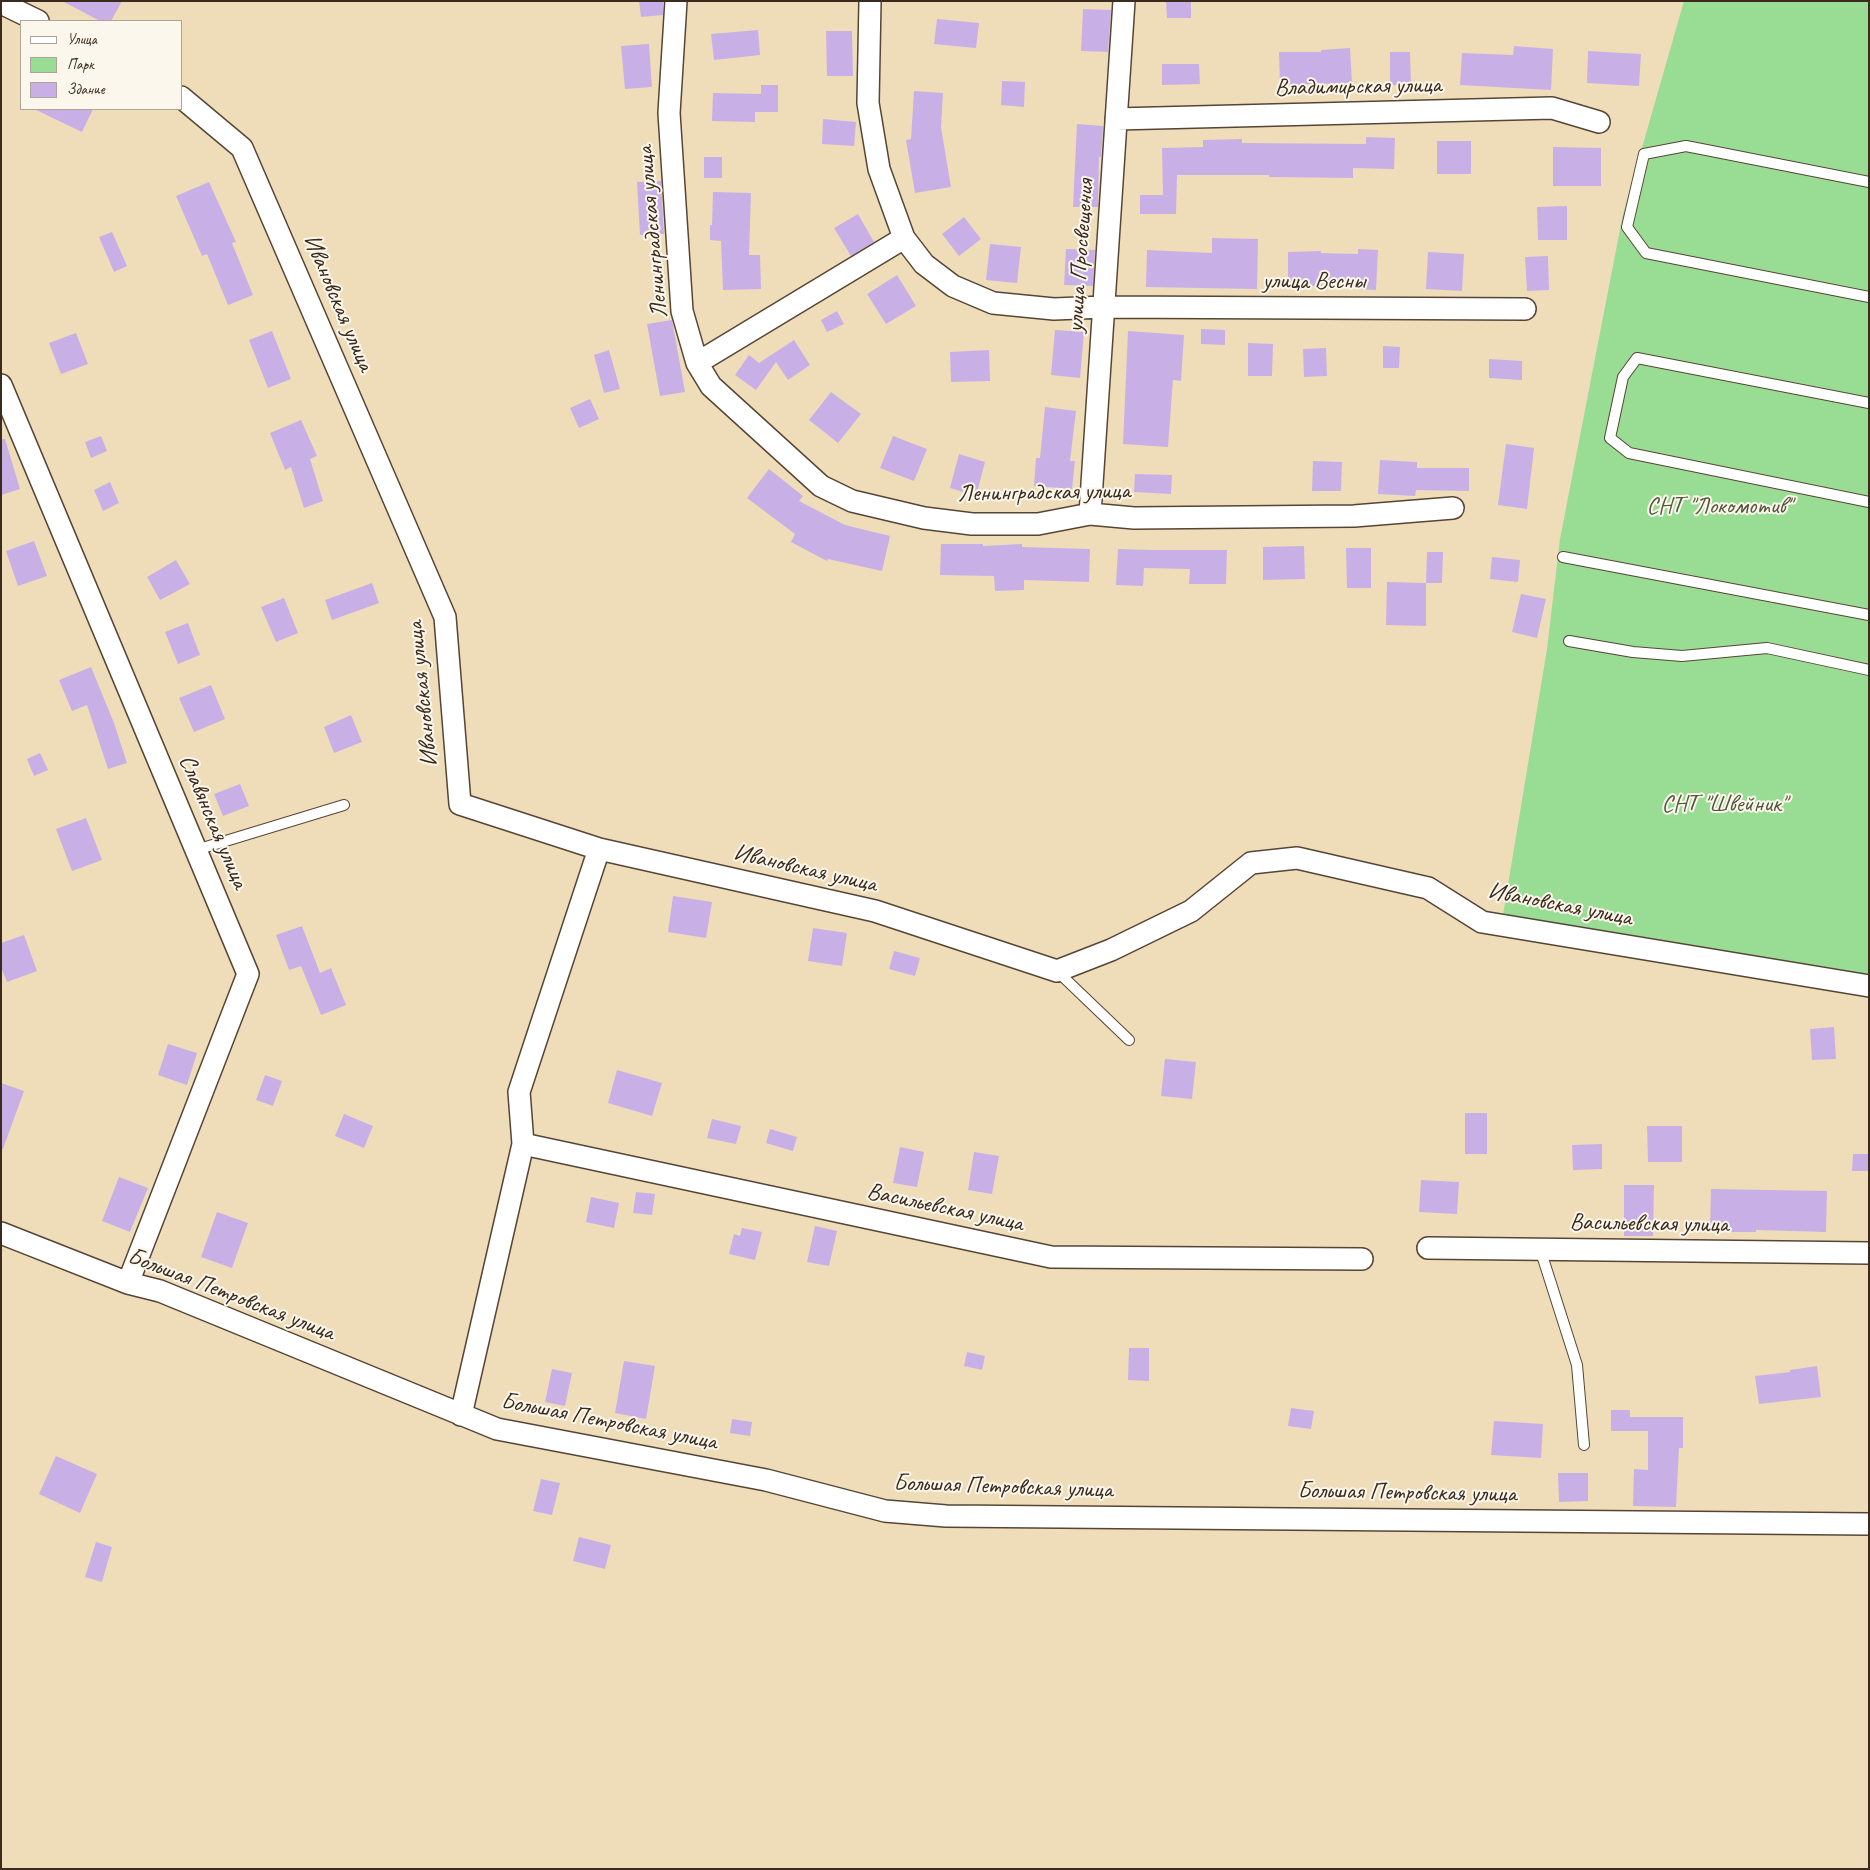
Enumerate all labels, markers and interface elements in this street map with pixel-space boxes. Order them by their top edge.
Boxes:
legend [20,20,182,110]
text: Улица [67,30,97,49]
text: Парк [67,55,94,74]
street label: Владимирская улица [1274,71,1442,103]
text: Здание [67,80,105,99]
street label: Ленинградская улица [631,145,675,319]
street label: улица Просвещения [1061,178,1101,334]
street label: Ивановская улица [296,230,380,376]
street label: улица Весны [1263,268,1365,296]
street label: Ленинградская улица [958,477,1130,509]
park label: СНТ "Локомотив" [1647,493,1791,521]
street label: Ивановская улица [401,620,445,768]
street label: Славянская улица [172,751,254,893]
park label: СНТ "Швейник" [1661,791,1787,819]
street label: Ивановская улица [731,839,879,899]
street label: Ивановская улица [1486,877,1634,933]
street label: Васильевская улица [864,1177,1026,1239]
street label: Васильевская улица [1569,1208,1729,1240]
street label: Большая Петровская улица [124,1242,338,1348]
street label: Большая Петровская улица [499,1387,719,1457]
street label: Большая Петровская улица [893,1469,1113,1505]
street label: Большая Петровская улица [1297,1477,1517,1509]

